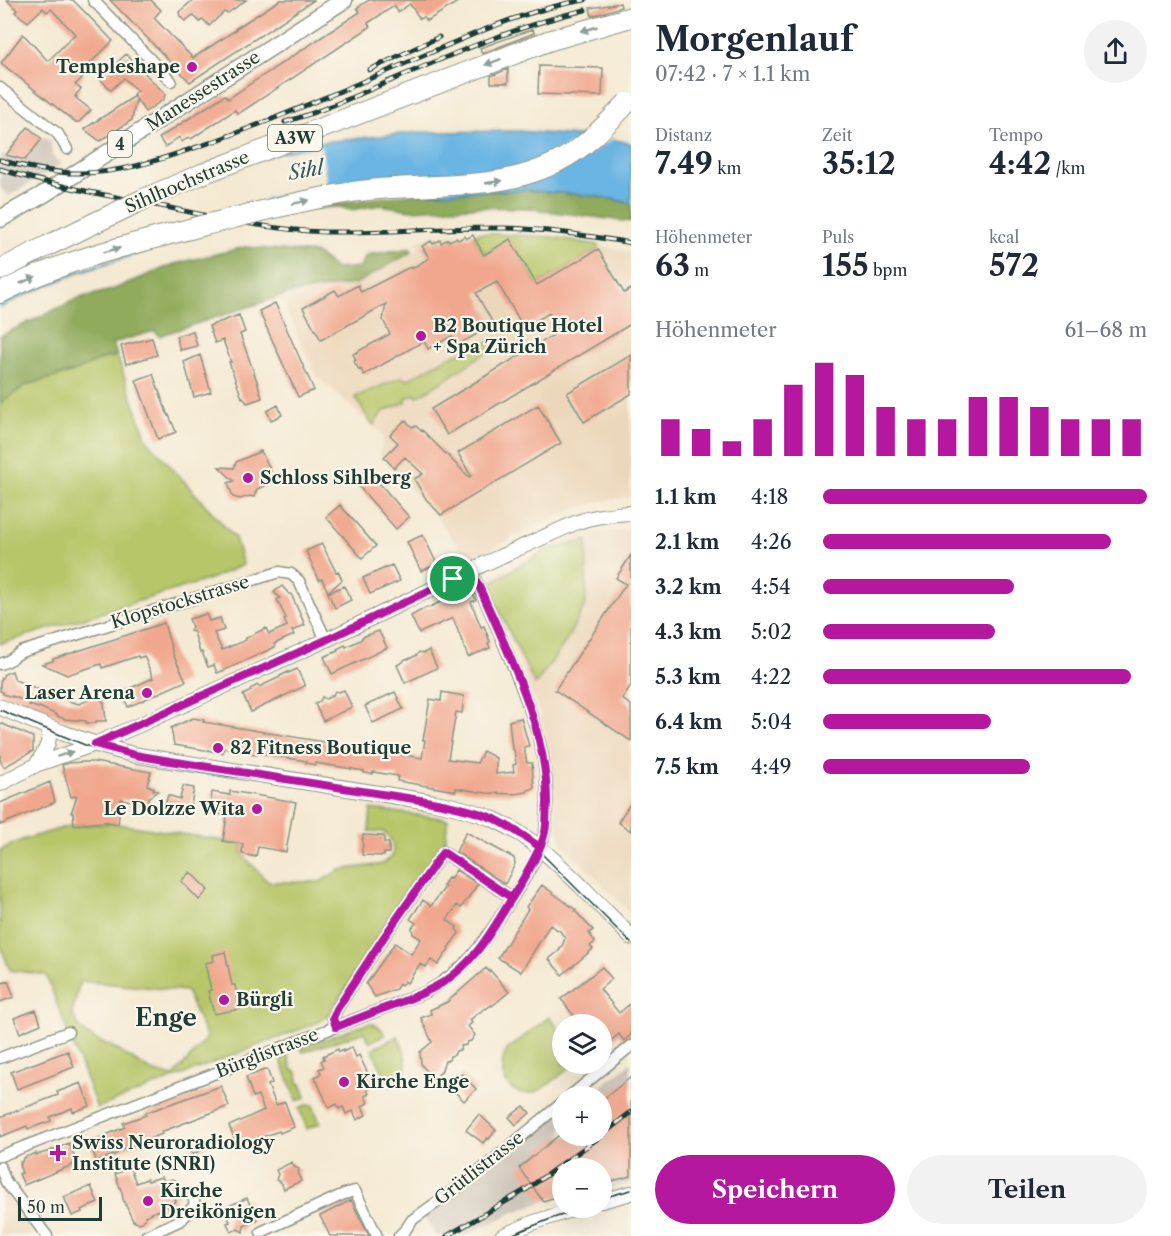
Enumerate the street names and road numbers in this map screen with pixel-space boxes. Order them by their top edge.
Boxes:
street label: Manessestrasse [142,46,264,136]
road number: A3W [268,125,322,151]
road number: 4 [108,131,132,157]
street label: Sihlhochstrasse [122,146,252,218]
street label: Klopstockstrasse [108,571,252,633]
street label: Bürglistrasse [213,1023,321,1083]
street label: Grütlistrasse [430,1126,528,1210]

